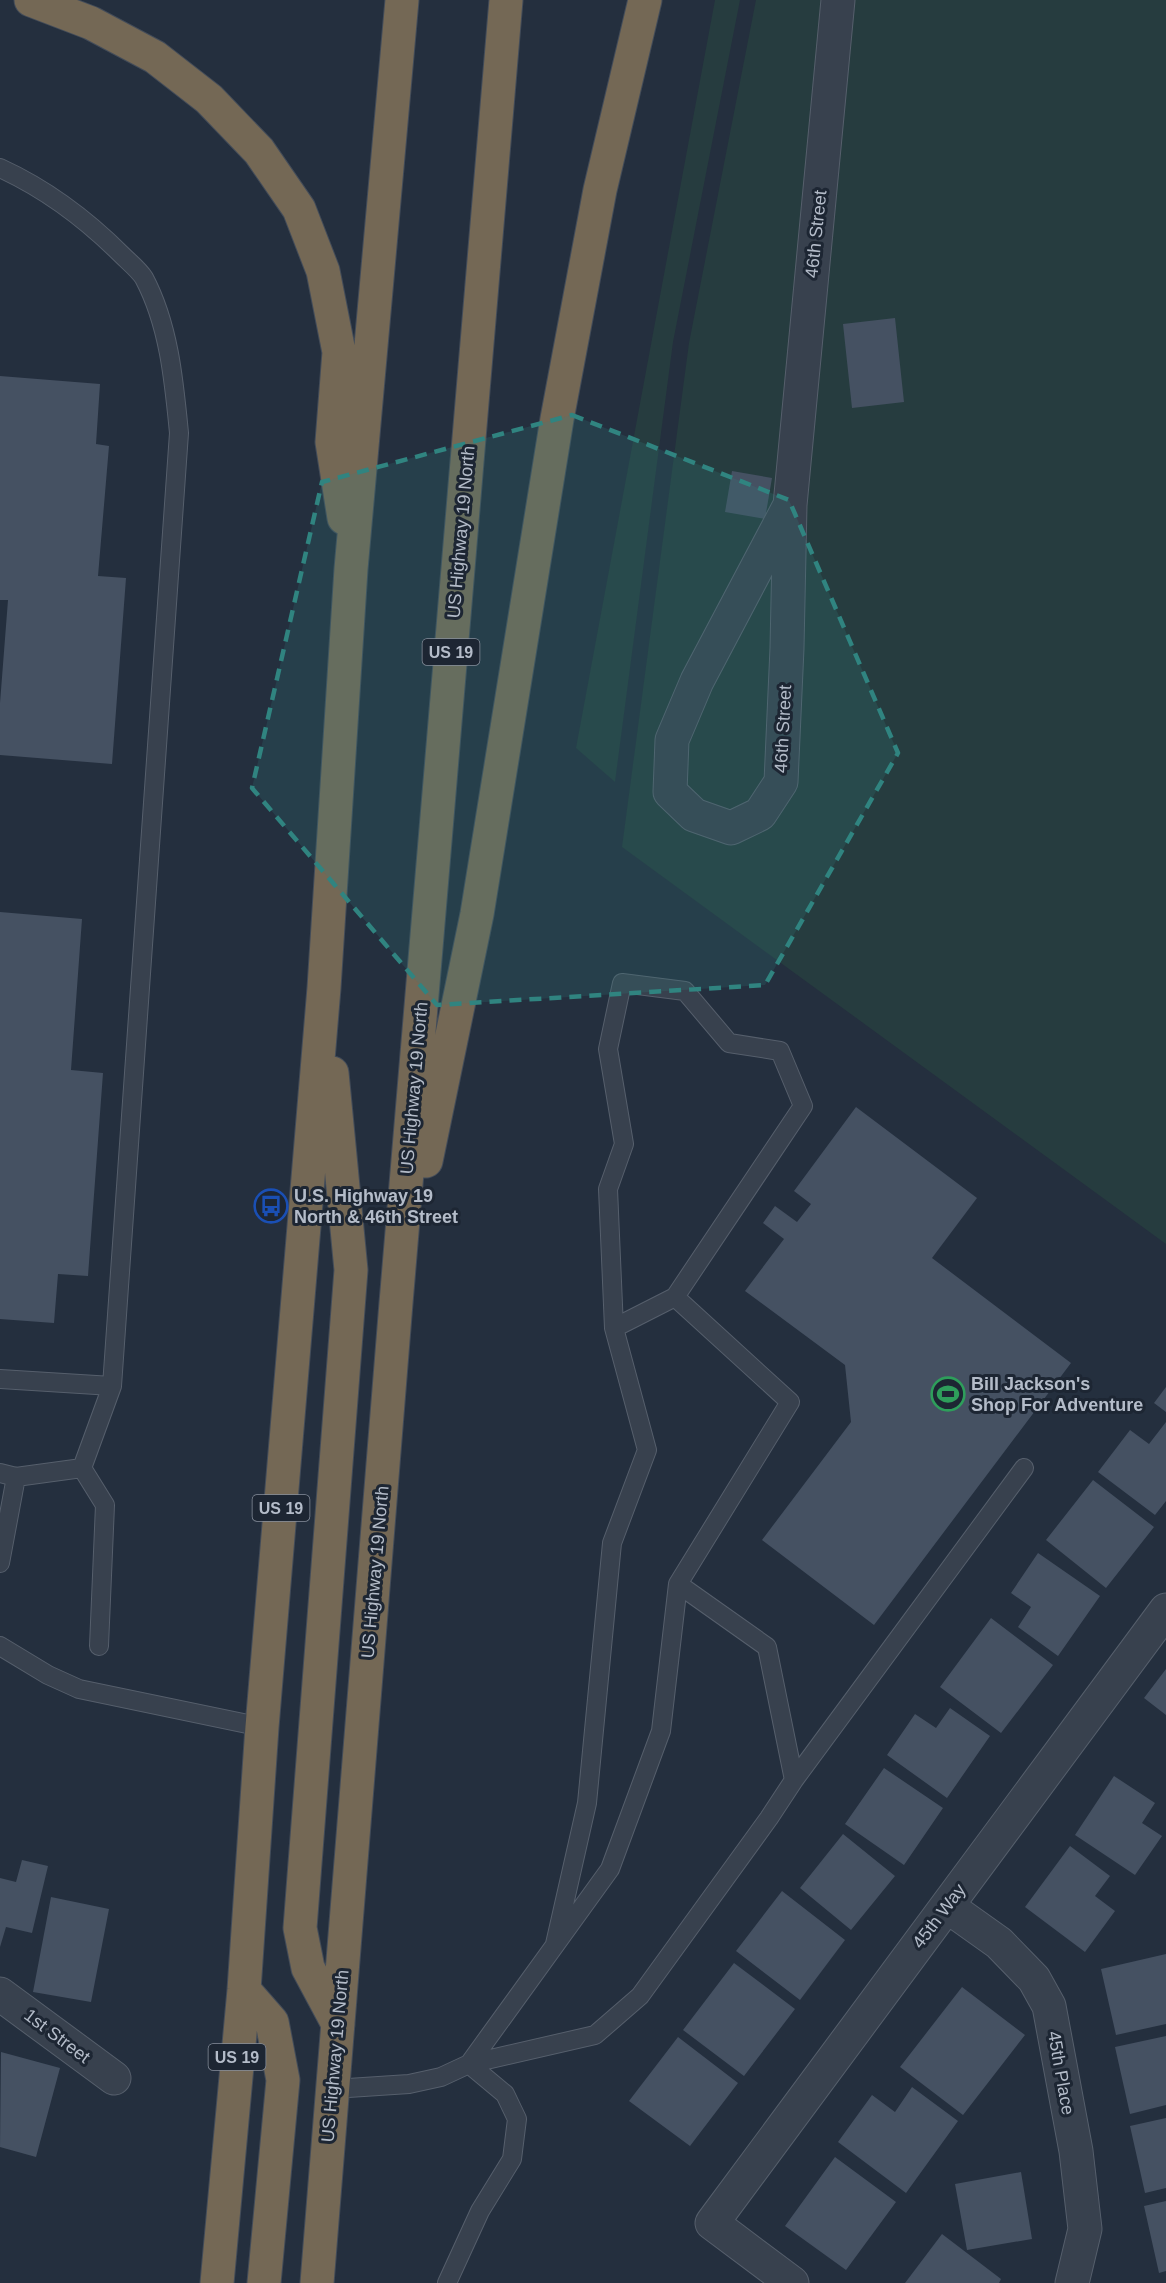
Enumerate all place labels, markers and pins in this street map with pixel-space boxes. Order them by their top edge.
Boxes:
place label: U.S. Highway 19 North & 46th Street [294,1186,458,1227]
bus stop icon: U.S. Highway 19 North & 46th Street [253,1188,289,1224]
place label: Bill Jackson's Shop For Adventure [971,1374,1143,1415]
sports icon: Bill Jackson's Shop For Adventure [930,1376,966,1412]

